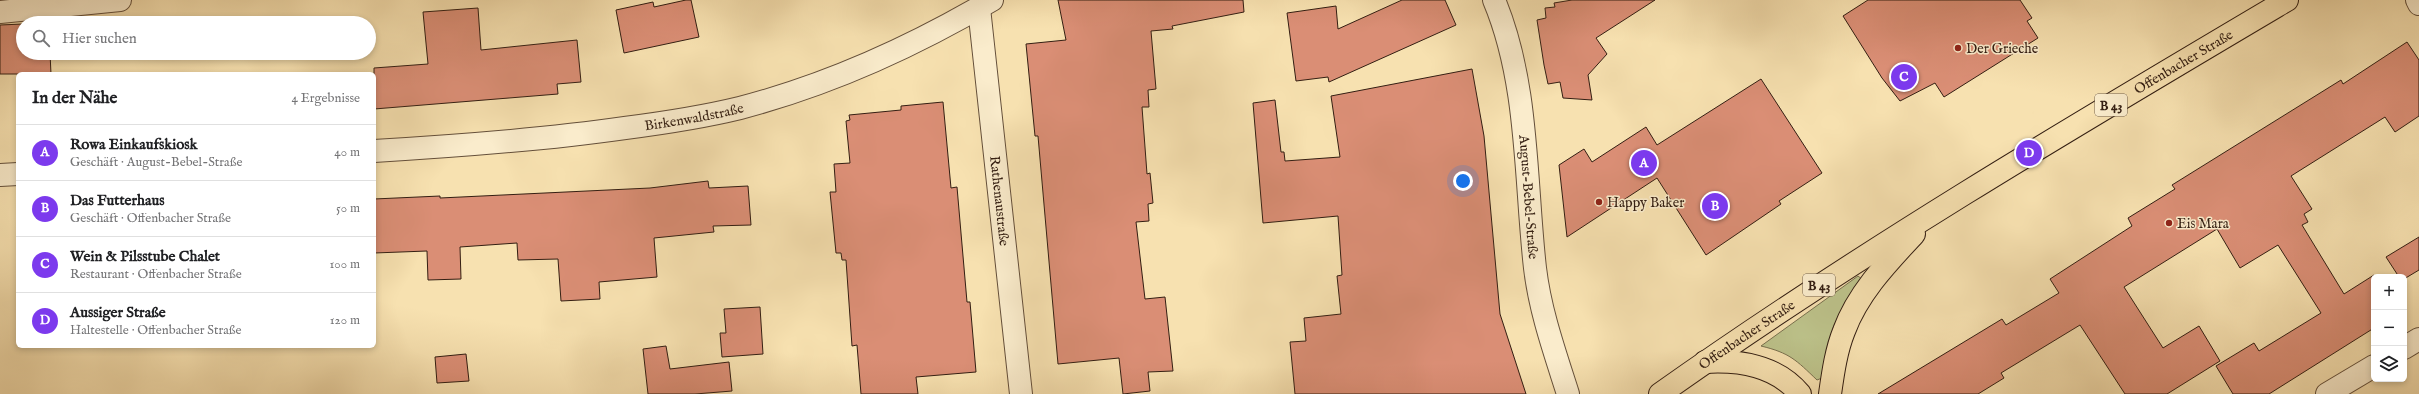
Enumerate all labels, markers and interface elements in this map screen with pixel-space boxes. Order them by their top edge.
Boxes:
search box [16,16,376,60]
street label: Offenbacher Straße [2131,26,2237,99]
icon: search [30,27,52,49]
text: Hier suchen [62,29,137,48]
place label: Der Grieche [1966,40,2039,58]
marker: Der Grieche [1953,43,1963,53]
pin: C [1891,62,1917,92]
text: In der Nähe [32,88,117,109]
text: 4 Ergebnisse [292,90,360,107]
road number: B 43 [2095,94,2127,116]
street label: Birkenwaldstraße [643,99,746,135]
street label: August-Bebel-Straße [1514,133,1542,261]
text: Rowa Einkaufskiosk [70,135,198,154]
pin: D [2016,138,2042,168]
text: A [41,144,49,161]
text: 40 m [334,144,360,161]
pin: A [1631,148,1657,178]
text: Geschäft · August-Bebel-Straße [70,154,242,171]
street label: Rathenaustraße [985,155,1013,248]
your location [1453,171,1473,191]
text: Das Futterhaus [70,191,164,210]
pin: B [1702,191,1728,221]
place label: Happy Baker [1607,194,1684,212]
marker: Happy Baker [1594,197,1604,207]
text: B [41,200,49,217]
text: 50 m [336,200,360,217]
text: Geschäft · Offenbacher Straße [70,210,231,227]
place label: Eis Mara [2177,215,2230,233]
marker: Eis Mara [2164,218,2174,228]
text: Wein & Pilsstube Chalet [70,247,220,266]
text: C [40,256,50,273]
text: 100 m [330,256,360,273]
text: Restaurant · Offenbacher Straße [70,266,242,283]
road number: B 43 [1803,274,1835,296]
map controls [2371,274,2407,382]
button: + [2371,274,2407,310]
street label: Offenbacher Straße [1696,296,1799,374]
text: Aussiger Straße [70,303,166,322]
button: − [2371,310,2407,346]
text: D [40,312,50,329]
text: 120 m [330,312,360,329]
text: Haltestelle · Offenbacher Straße [70,322,242,339]
button: layers [2371,346,2407,382]

